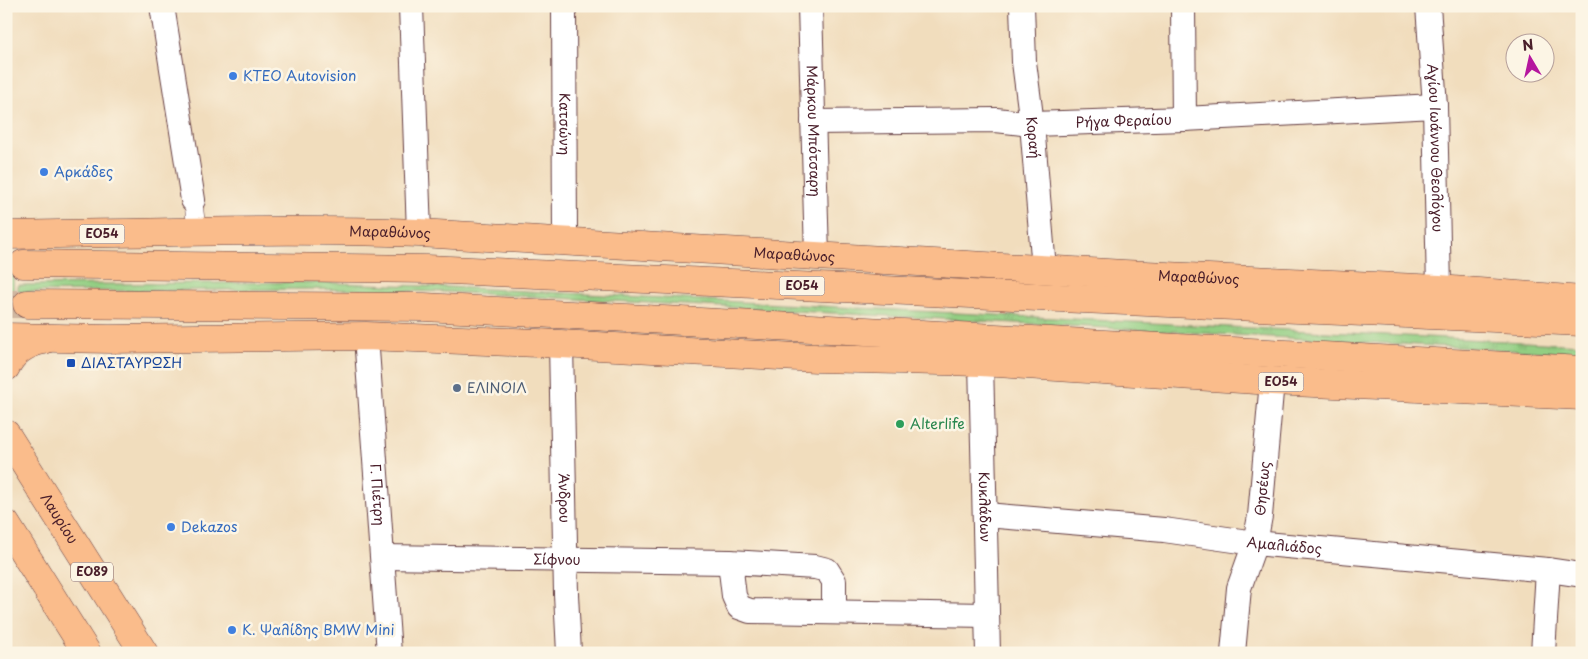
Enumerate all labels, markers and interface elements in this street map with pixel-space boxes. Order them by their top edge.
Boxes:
north arrow [1506,32,1556,82]
text: N [1521,33,1535,56]
street label: Αγίου Ιωάννου Θεολόγου [1422,63,1449,232]
place label: ΚΤΕΟ Autovision [243,65,357,86]
street label: Μάρκου Μπότσαρη [802,65,826,197]
marker: ΚΤΕΟ Autovision [227,70,239,82]
street label: Κατσώνη [554,93,576,155]
street label: Ρήγα Φεραίου [1075,108,1172,133]
street label: Κοραή [1021,115,1046,159]
place label: Αρκάδες [54,161,113,182]
marker: Αρκάδες [38,166,50,178]
street label: Μαραθώνος [349,220,431,244]
road number: ΕΟ54 [80,224,124,243]
street label: Μαραθώνος [753,241,836,267]
street label: Μαραθώνος [1157,265,1240,289]
road number: ΕΟ54 [780,276,824,296]
place label: ΔΙΑΣΤΑΥΡΩΣΗ [81,352,182,373]
marker: ΔΙΑΣΤΑΥΡΩΣΗ [65,357,77,369]
road number: ΕΟ54 [1258,372,1304,392]
place label: ΕΛΙΝΟΙΛ [467,377,527,398]
marker: ΕΛΙΝΟΙΛ [451,382,463,394]
place label: Alterlife [910,413,965,434]
marker: Alterlife [894,418,906,430]
street label: Θησέως [1249,460,1275,517]
street label: Γ. Πιέτρη [365,463,391,526]
street label: Κυκλάδων [974,471,996,542]
street label: Άνδρου [554,473,576,523]
street label: Λαυρίου [36,489,84,548]
place label: Dekazos [181,516,237,537]
marker: Dekazos [165,521,177,533]
street label: Αμαλιάδος [1245,531,1323,559]
street label: Σίφνου [533,548,581,570]
road number: ΕΟ89 [71,562,113,582]
place label: Κ. Ψαλίδης BMW Mini [242,619,395,640]
marker: Κ. Ψαλίδης BMW Mini [226,624,238,636]

